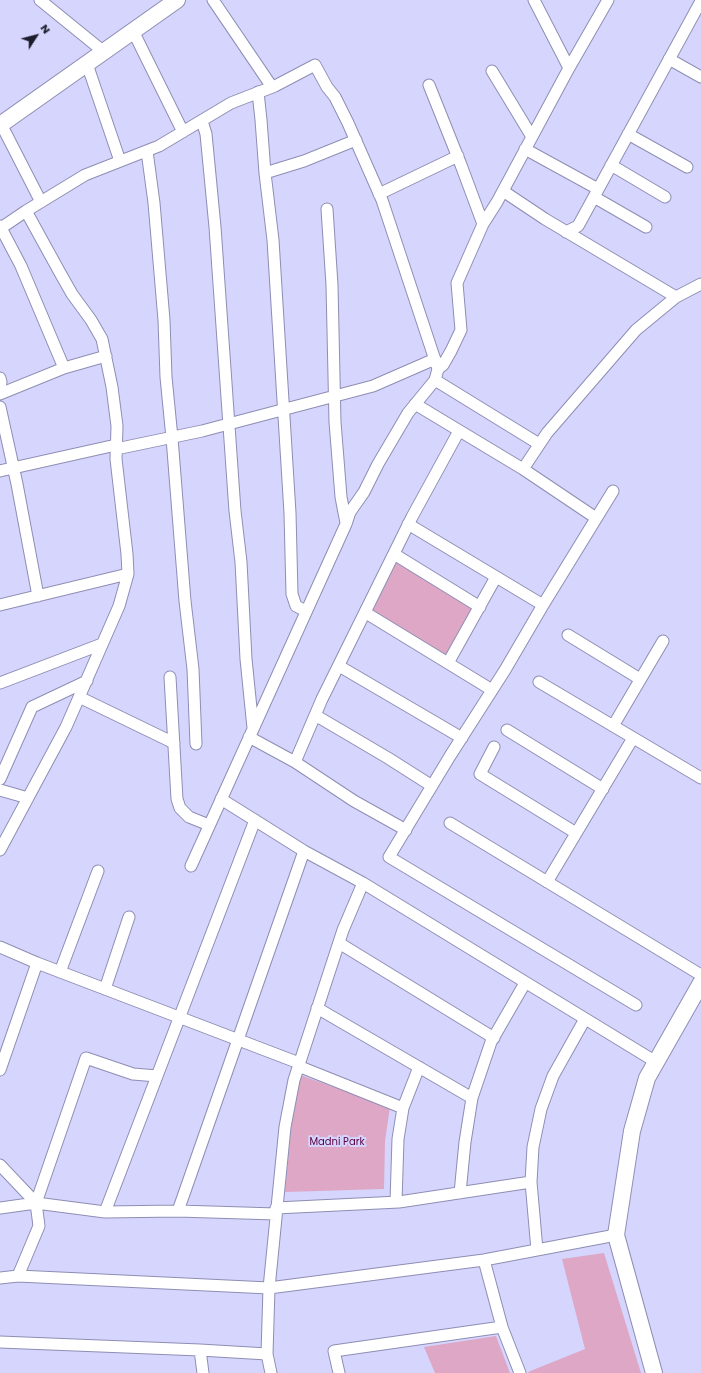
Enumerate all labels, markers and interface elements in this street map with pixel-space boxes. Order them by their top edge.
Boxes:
north arrow [16,16,56,56]
text: N [37,21,55,37]
park label: Madni Park [309,1136,365,1148]

